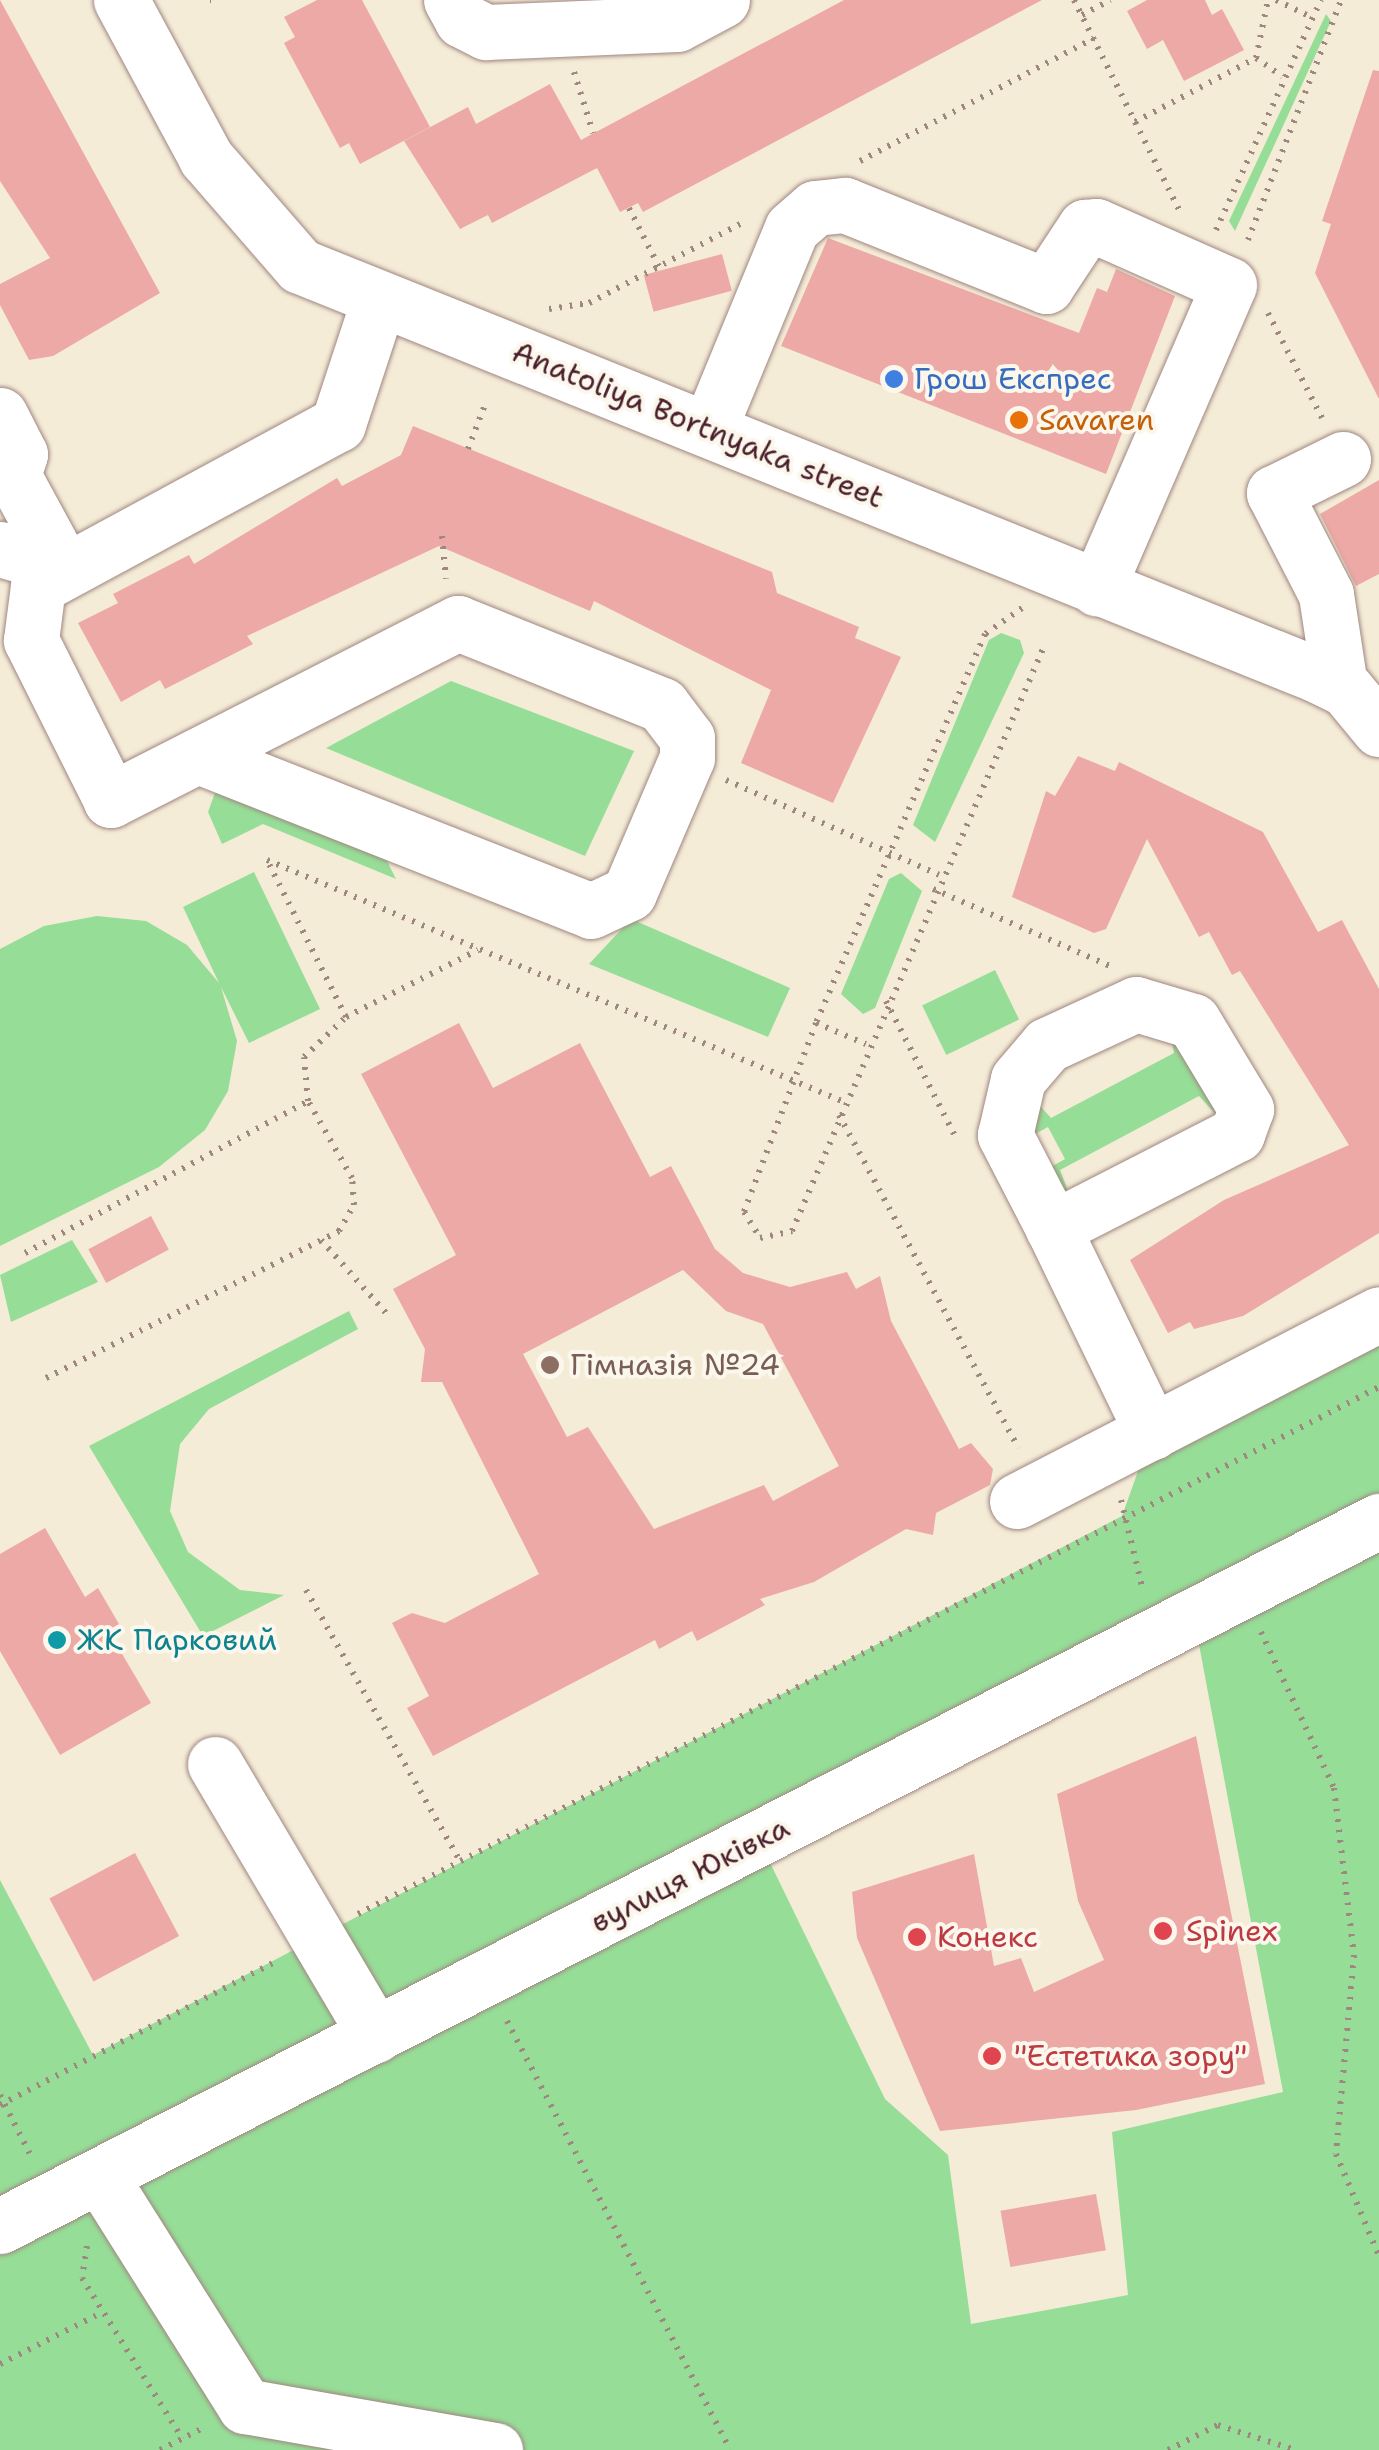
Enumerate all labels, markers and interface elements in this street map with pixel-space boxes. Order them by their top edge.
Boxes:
street label: Anatoliya Bortnyaka street [507,334,889,516]
place label: Грош Експрес [914,361,1112,397]
marker: Грош Експрес [883,368,905,390]
place label: Savaren [1039,402,1154,438]
marker: Savaren [1008,409,1030,431]
place label: Гімназія №24 [570,1347,780,1383]
marker: Гімназія №24 [539,1354,561,1376]
place label: ЖК Парковий [77,1622,277,1658]
marker: ЖК Парковий [46,1629,68,1651]
street label: вулиця Юківка [585,1810,795,1940]
place label: Spinex [1186,1913,1278,1949]
marker: Spinex [1150,1918,1176,1944]
place label: Конекс [937,1919,1038,1955]
marker: Конекс [906,1926,928,1948]
place label: "Естетика зору" [1014,2038,1247,2074]
marker: "Естетика зору" [979,2043,1005,2069]

